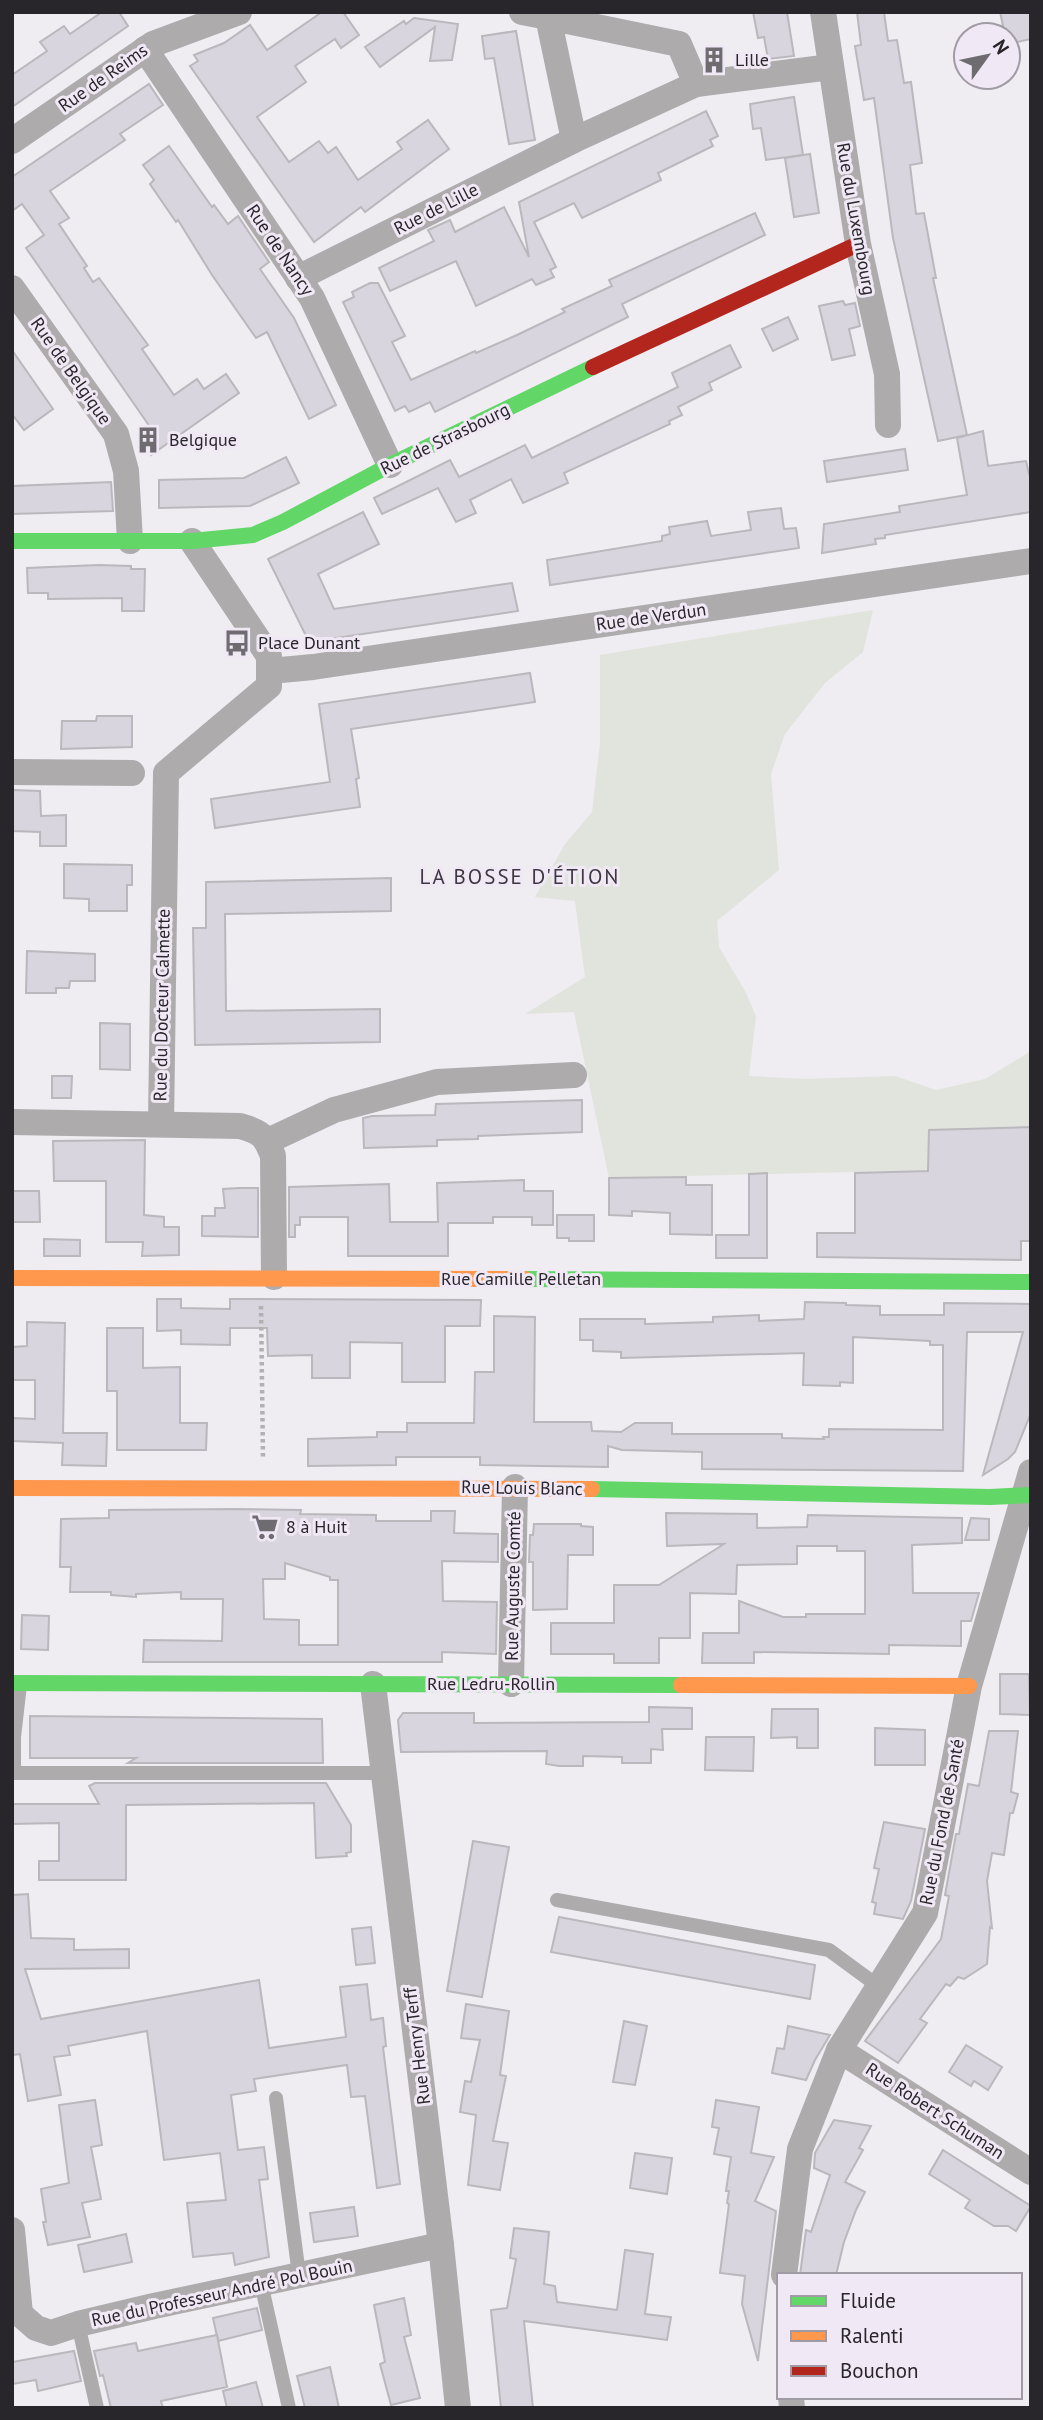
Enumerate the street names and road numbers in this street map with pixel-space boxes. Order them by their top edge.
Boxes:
street label: Rue de Reims [54,38,152,117]
street label: Rue du Luxembourg [832,141,881,297]
street label: Rue de Lille [390,178,482,240]
street label: Rue de Nancy [242,200,320,300]
street label: Rue de Belgique [26,313,117,429]
street label: Rue de Strasbourg [376,397,513,480]
street label: Rue de Verdun [594,597,707,636]
street label: Rue du Docteur Calmette [148,908,175,1102]
street label: Rue Camille Pelletan [441,1267,601,1290]
street label: Rue Louis Blanc [461,1475,583,1500]
street label: Rue Auguste Comté [500,1511,525,1661]
street label: Rue Ledru-Rollin [427,1672,555,1695]
street label: Rue du Fond de Santé [914,1737,969,1907]
street label: Rue Henry Terff [398,1985,435,2106]
street label: Rue Robert Schuman [862,2057,1009,2164]
street label: Rue du Professeur André Pol Bouin [89,2254,354,2331]

